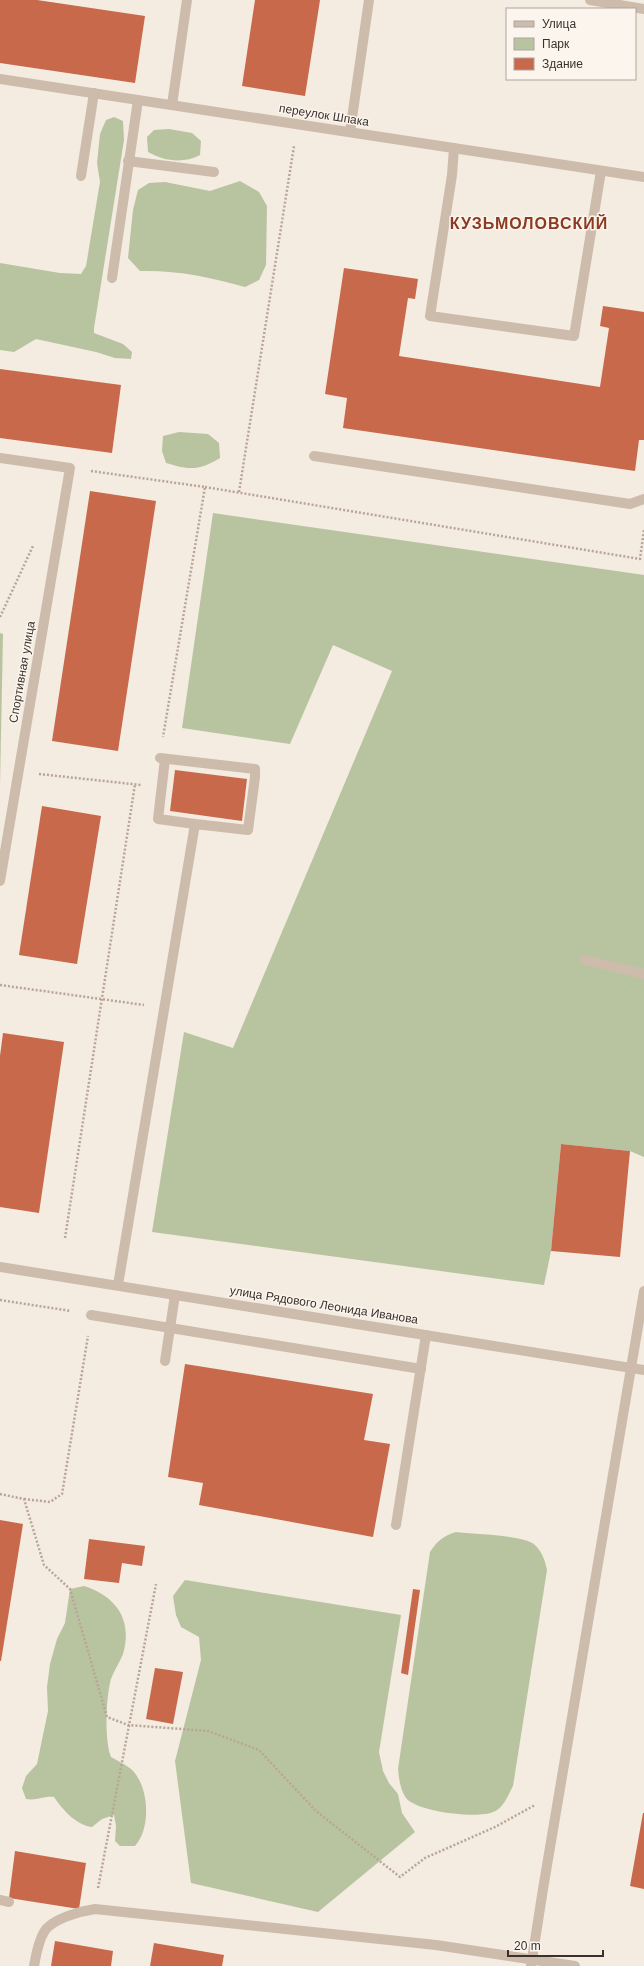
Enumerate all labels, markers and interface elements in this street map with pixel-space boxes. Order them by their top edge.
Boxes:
legend [506,8,636,80]
text: Улица [542,17,576,31]
text: Парк [542,37,570,51]
text: Здание [542,57,583,71]
street label: переулок Шпака [278,101,370,129]
district label: КУЗЬМОЛОВСКИЙ [450,214,608,232]
street label: Спортивная улица [6,620,38,724]
street label: улица Рядового Леонида Иванова [229,1283,419,1327]
scale bar [508,1932,603,1958]
text: 20 m [514,1939,541,1953]

